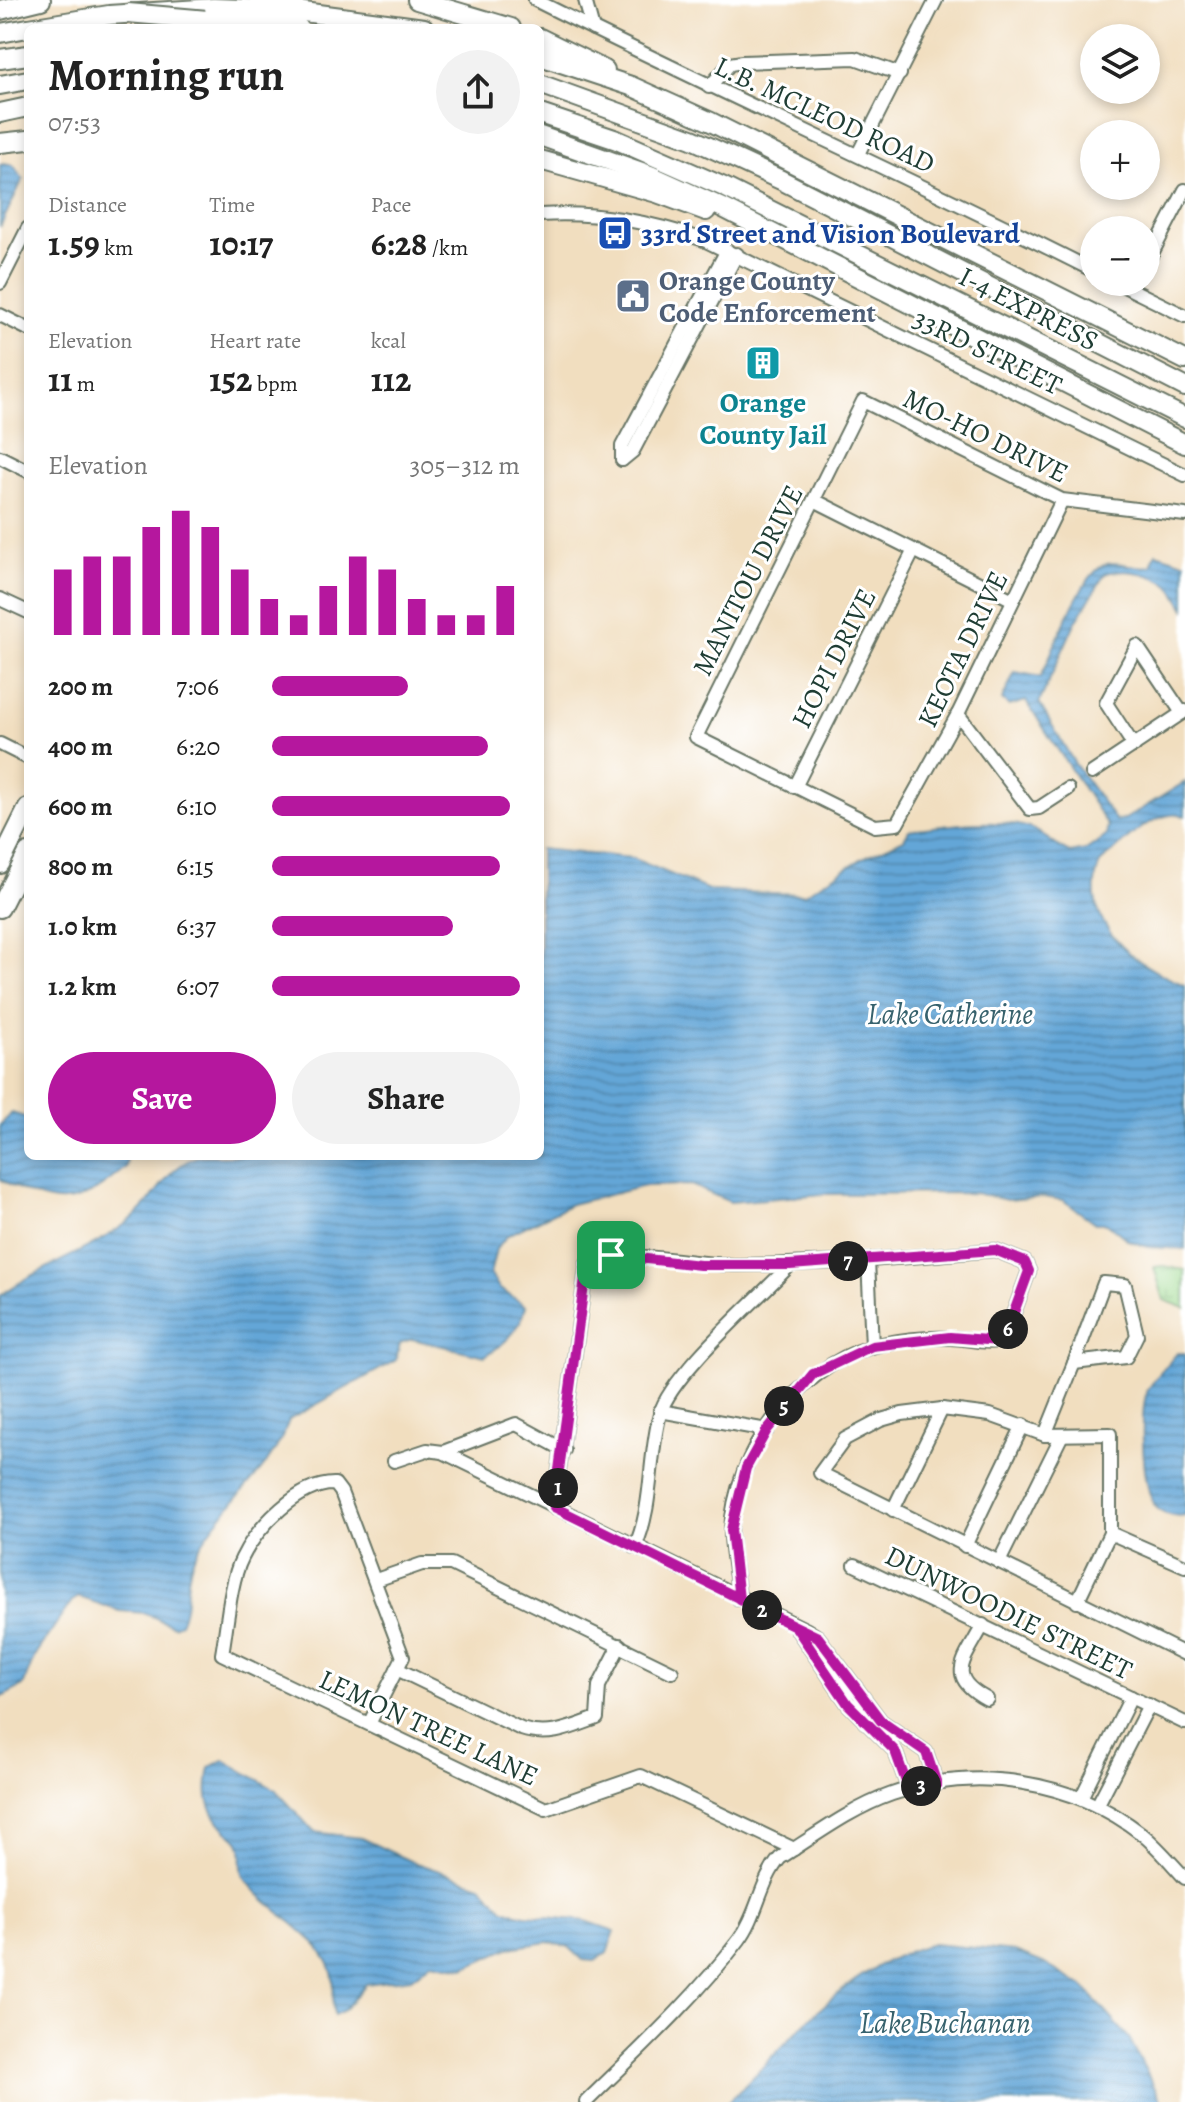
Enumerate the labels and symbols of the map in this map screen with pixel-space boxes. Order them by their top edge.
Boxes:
street label: L.B. MCLEOD ROAD [708,47,941,183]
bus stop icon: 33rd Street and Vision Boulevard [596,214,634,252]
place label: 33rd Street and Vision Boulevard [641,215,1021,253]
street label: I-4 EXPRESS [952,257,1105,360]
place label: Orange County Code Enforcement [659,262,876,332]
public building icon: Orange County Code Enforcement [614,277,652,315]
street label: 33RD STREET [907,299,1068,404]
building icon: Orange County Jail [744,344,782,382]
street label: MO-HO DRIVE [897,380,1074,492]
place label: Orange County Jail [699,384,827,454]
street label: MANITOU DRIVE [683,479,812,682]
street label: KEOTA DRIVE [909,565,1017,734]
street label: HOPI DRIVE [782,582,885,735]
water label: Lake Catherine [867,994,1033,1034]
pin [577,1221,645,1289]
pin: 7 [828,1241,868,1281]
pin: 6 [988,1309,1028,1349]
pin: 5 [764,1386,804,1426]
pin: 1 [538,1468,578,1508]
street label: DUNWOODIE STREET [879,1537,1138,1689]
pin: 2 [742,1590,782,1630]
street label: LEMON TREE LANE [313,1660,544,1795]
pin: 3 [901,1766,941,1806]
water label: Lake Buchanan [859,2003,1031,2043]

